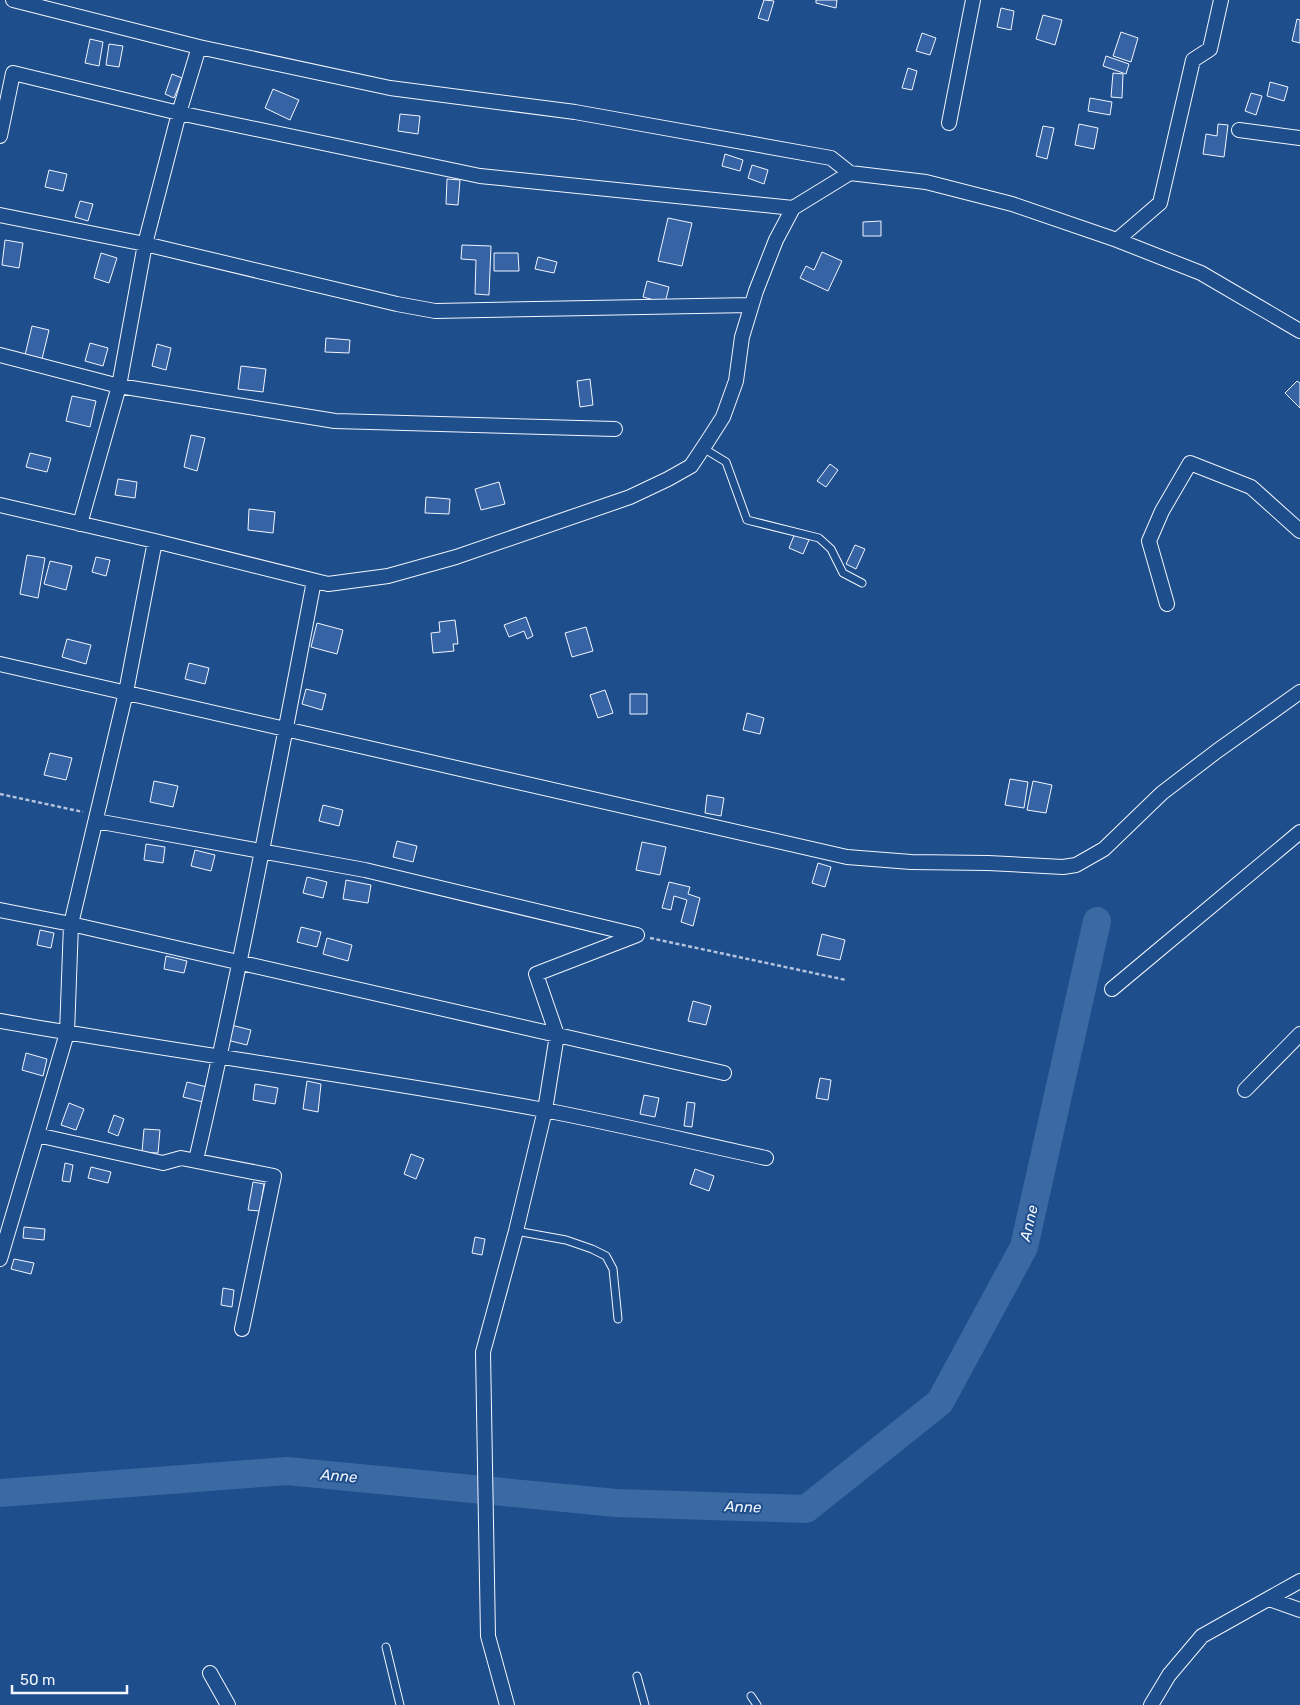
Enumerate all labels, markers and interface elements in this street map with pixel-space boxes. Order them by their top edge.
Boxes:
water label: Anne [1016,1203,1042,1244]
water label: Anne [319,1465,359,1487]
water label: Anne [723,1497,762,1517]
scale bar [12,1662,128,1694]
text: 50 m [20,1671,55,1689]

